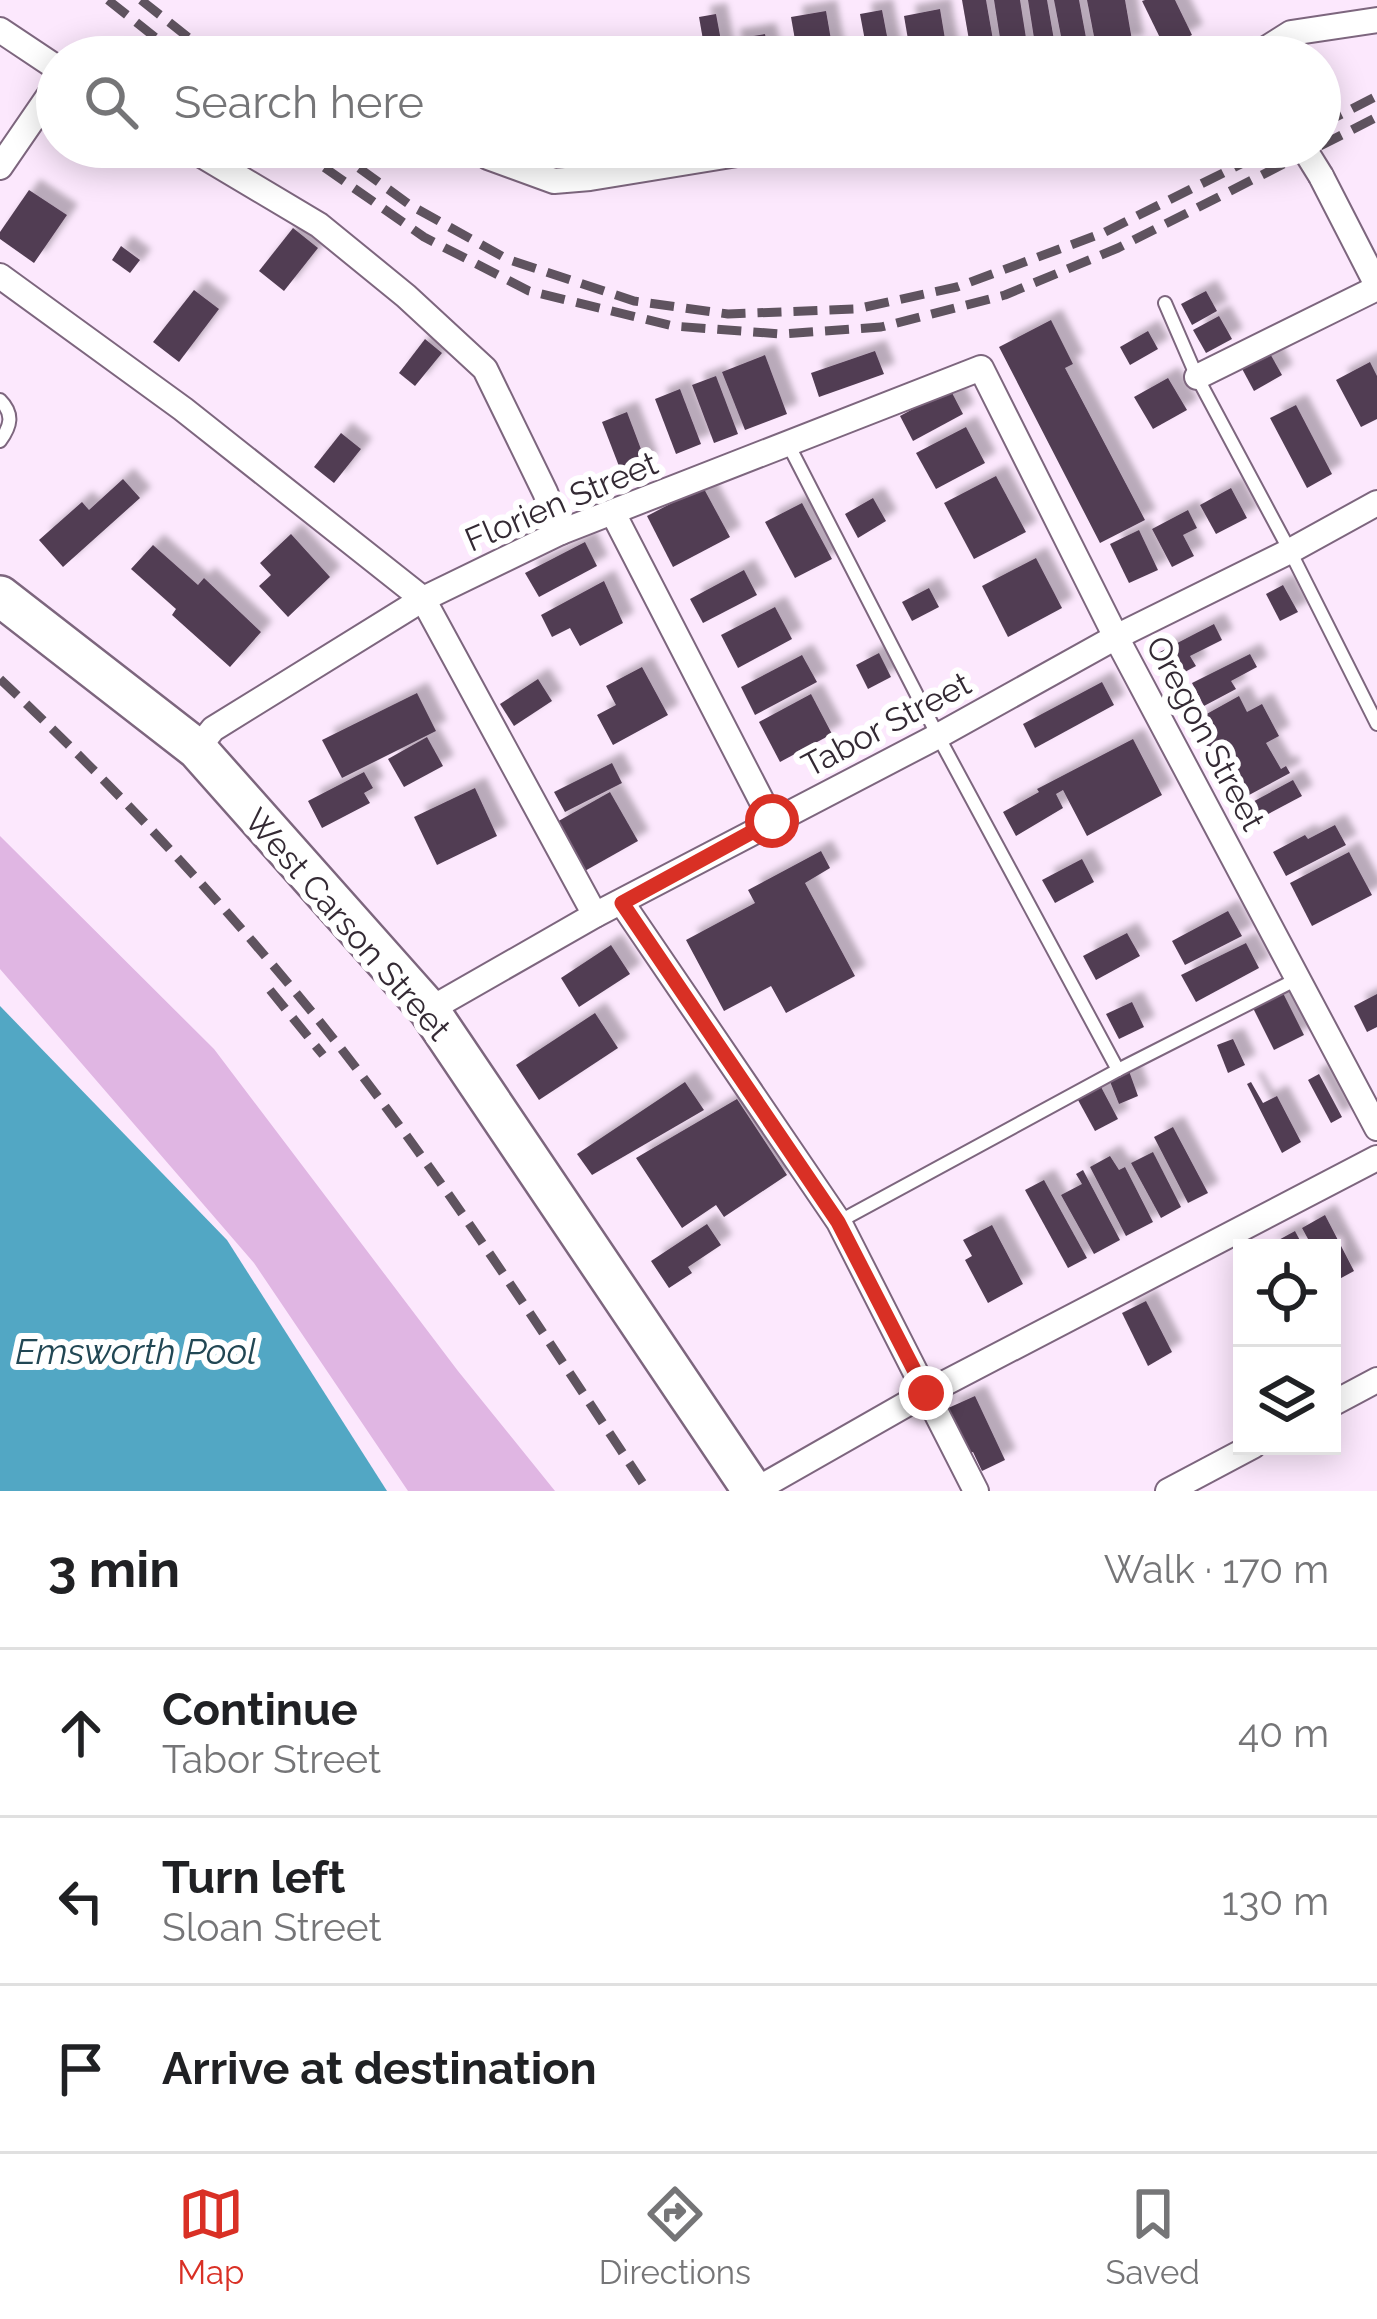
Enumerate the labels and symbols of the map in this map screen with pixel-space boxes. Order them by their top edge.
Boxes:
street label: Florien Street [459,443,663,560]
street label: Oregon Street [1138,629,1273,837]
street label: Tabor Street [795,664,977,785]
route start [745,794,799,848]
street label: West Carson Street [236,801,459,1048]
water label: Emsworth Pool [15,1330,257,1372]
route end [899,1366,953,1420]

